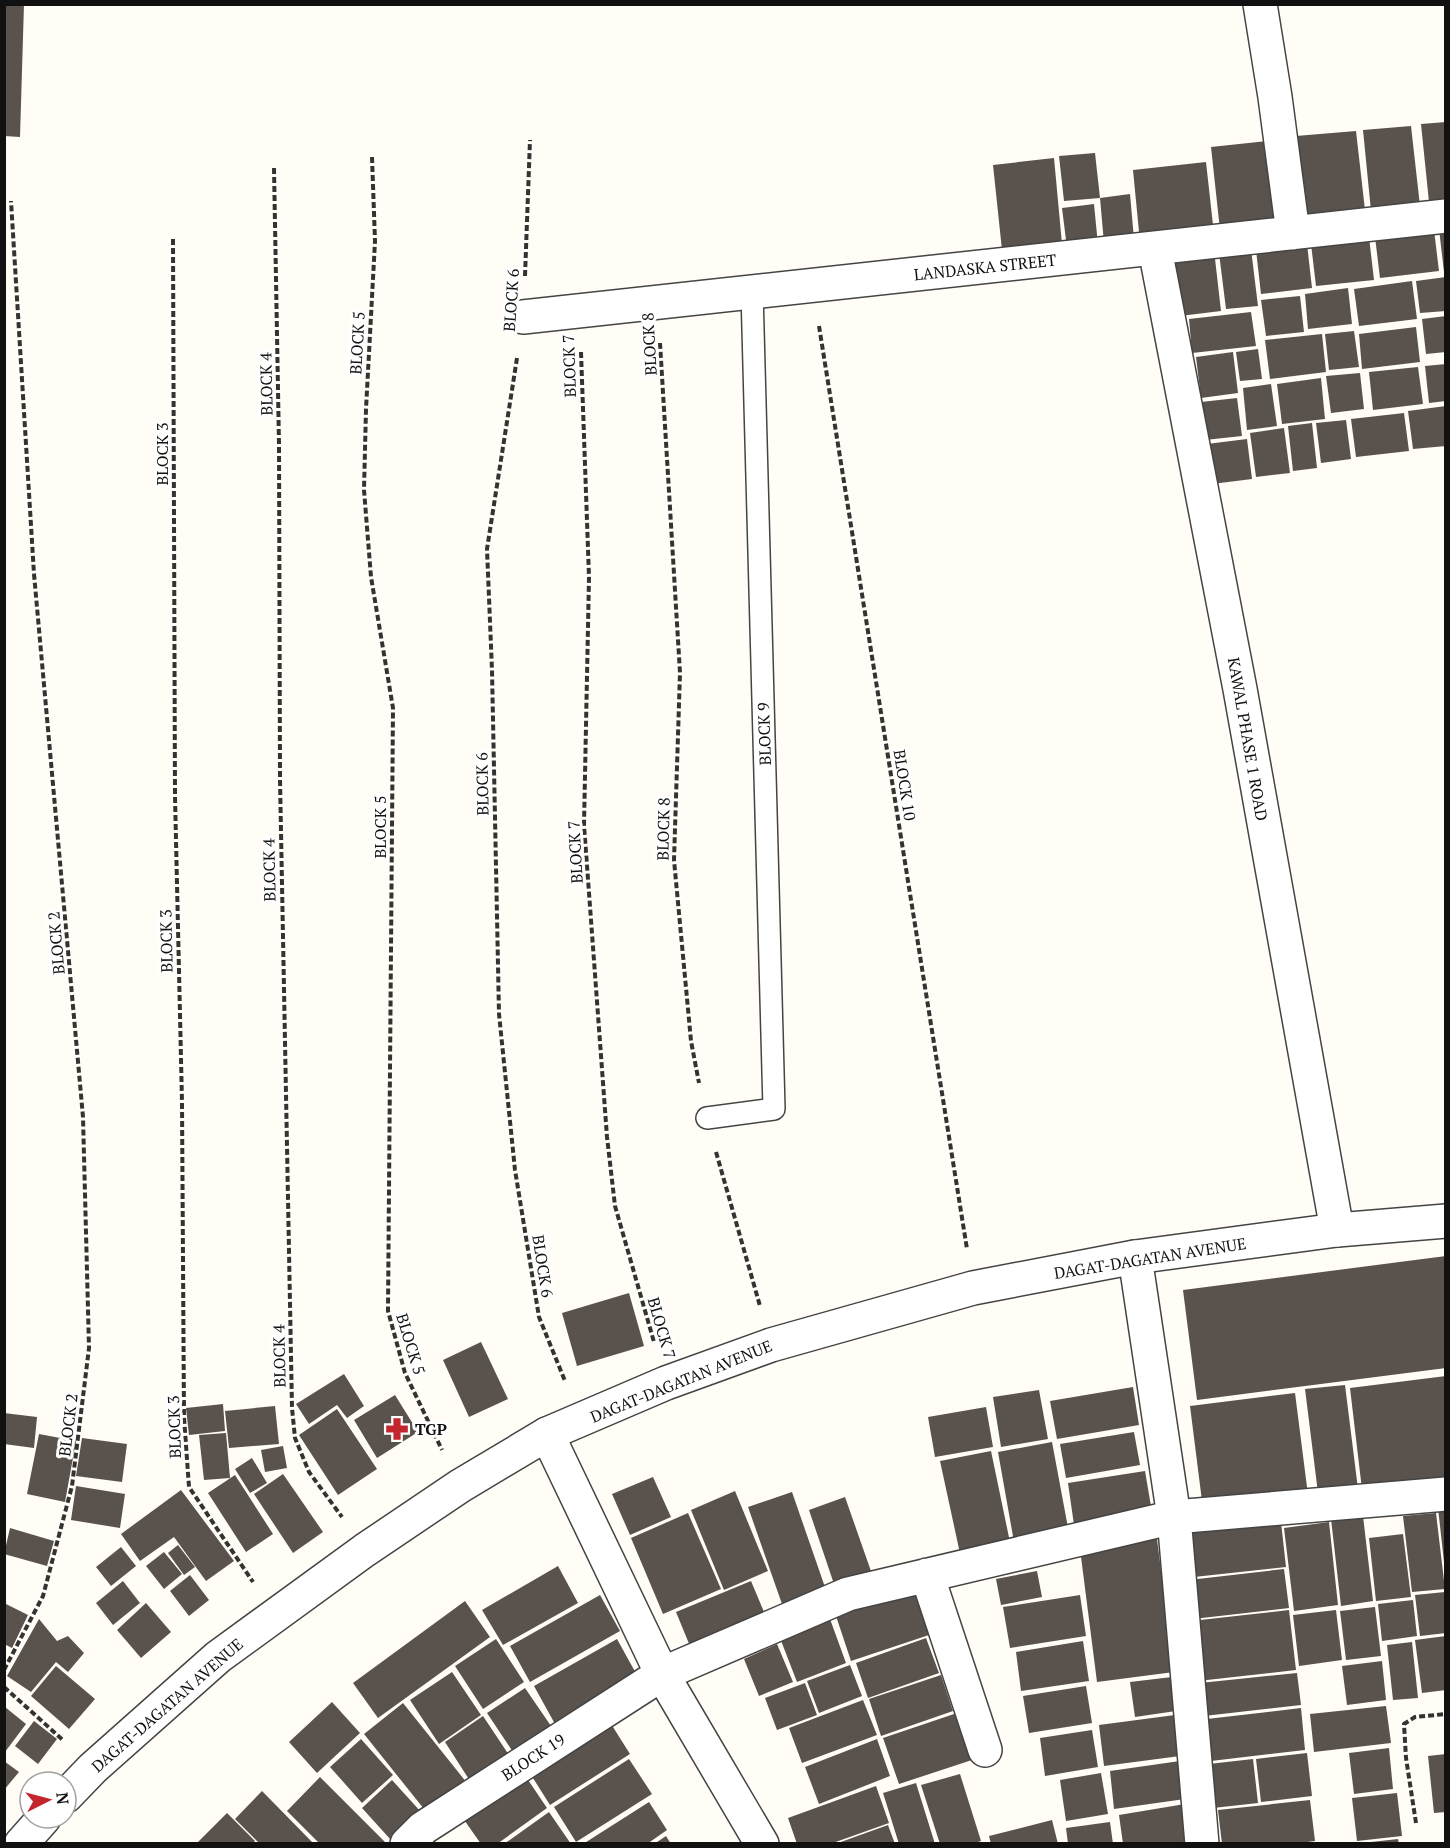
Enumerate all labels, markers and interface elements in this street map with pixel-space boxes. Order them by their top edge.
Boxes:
street label: LANDASKA STREET [913,249,1057,285]
street label: BLOCK 6 [498,267,524,332]
street label: BLOCK 5 [344,311,370,375]
street label: BLOCK 8 [636,312,662,376]
street label: BLOCK 7 [557,334,581,398]
street label: BLOCK 4 [254,352,278,416]
street label: BLOCK 3 [151,422,173,486]
street label: KAWAL PHASE 1 ROAD [1223,655,1273,823]
street label: BLOCK 9 [752,702,776,766]
street label: BLOCK 10 [889,748,921,822]
street label: BLOCK 6 [470,752,494,816]
street label: BLOCK 5 [369,795,391,859]
street label: BLOCK 8 [651,797,675,861]
street label: BLOCK 7 [562,820,588,884]
street label: BLOCK 4 [257,838,281,902]
street label: BLOCK 3 [154,909,178,973]
street label: BLOCK 2 [42,911,70,975]
street label: DAGAT-DAGATAN AVENUE [1052,1232,1248,1284]
street label: BLOCK 6 [527,1233,559,1299]
street label: BLOCK 7 [643,1295,681,1361]
street label: BLOCK 5 [391,1311,431,1377]
street label: BLOCK 4 [267,1324,291,1388]
street label: DAGAT-DAGATAN AVENUE [587,1334,775,1428]
street label: BLOCK 2 [53,1392,83,1458]
street label: BLOCK 3 [162,1395,186,1459]
pharmacy icon: TGP [384,1416,410,1442]
place label: TGP [415,1418,447,1440]
street label: DAGAT-DAGATAN AVENUE [87,1633,247,1777]
street label: BLOCK 19 [497,1728,569,1786]
north arrow [18,1770,78,1830]
text: N [51,1791,74,1806]

